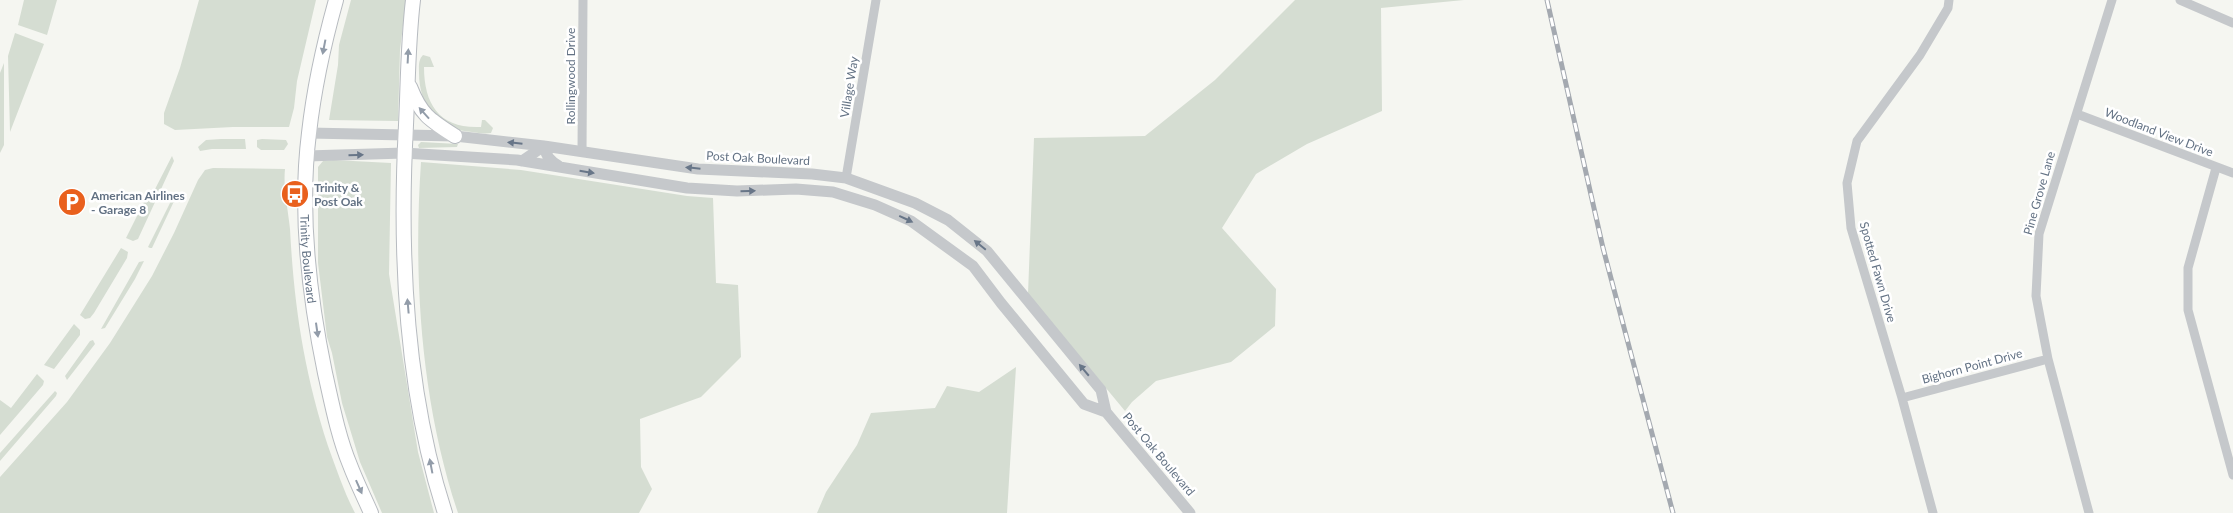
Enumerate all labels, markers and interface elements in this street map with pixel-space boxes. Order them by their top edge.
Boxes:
street label: Rollingwood Drive [563,28,578,124]
one-way arrow [320,40,328,56]
one-way arrow [404,48,412,64]
street label: Village Way [837,55,861,119]
street label: Woodland View Drive [2103,104,2215,160]
one-way arrow [418,108,430,120]
one-way arrow [507,138,523,146]
street label: Post Oak Boulevard [706,148,810,168]
one-way arrow [348,150,364,158]
street label: Pine Grove Lane [2020,150,2058,236]
one-way arrow [685,164,701,172]
one-way arrow [579,168,595,176]
bus stop icon: Trinity & Post Oak [280,179,310,209]
place label: Trinity & Post Oak [314,180,363,209]
parking icon: American Airlines - Garage 8 [57,187,87,217]
one-way arrow [740,187,756,195]
place label: American Airlines - Garage 8 [90,188,185,217]
street label: Trinity Boulevard [298,214,320,304]
one-way arrow [899,215,913,223]
street label: Spotted Fawn Drive [1856,220,1900,324]
one-way arrow [974,240,987,251]
one-way arrow [404,297,412,313]
one-way arrow [313,323,321,339]
street label: Bighorn Point Drive [1920,345,2024,387]
one-way arrow [1079,364,1090,377]
street label: Post Oak Boulevard [1120,409,1198,499]
one-way arrow [427,458,435,474]
one-way arrow [356,480,364,494]

